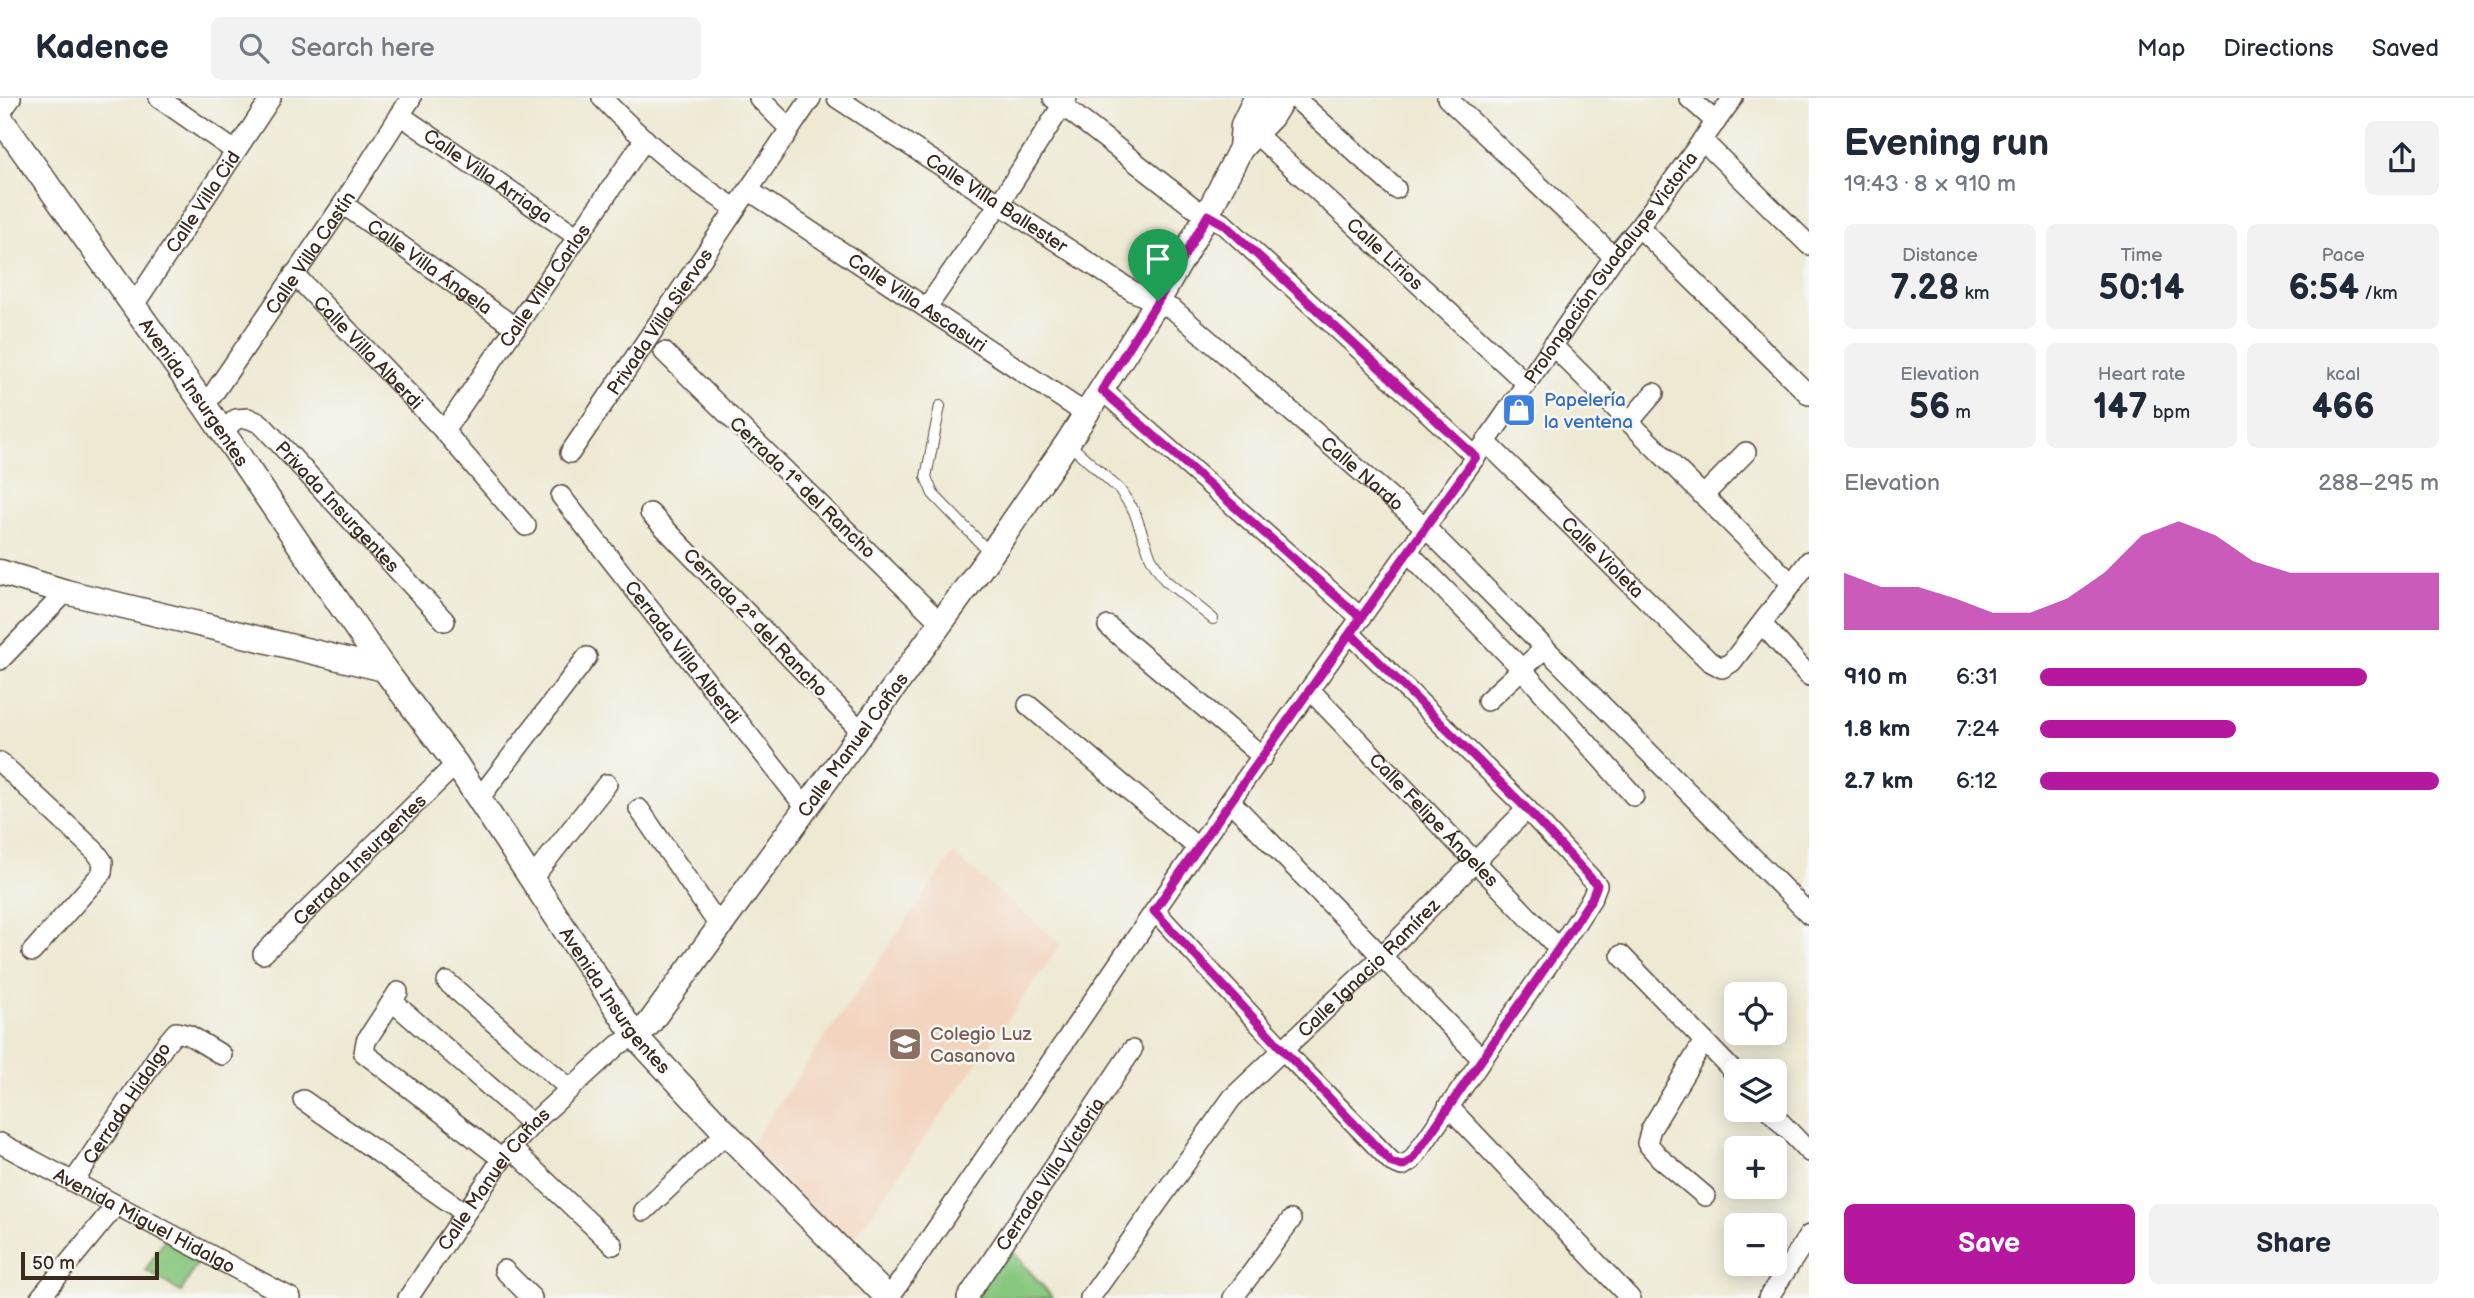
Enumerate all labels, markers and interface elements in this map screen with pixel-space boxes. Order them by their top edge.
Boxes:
search box [211,17,701,80]
text: Kadence [35,28,169,68]
icon: search [235,29,273,67]
text: Search here [291,33,435,64]
text: Map [2137,34,2185,63]
text: Directions [2223,34,2334,63]
text: Saved [2372,34,2439,63]
text: Evening run [1844,121,2049,166]
button: share [2365,121,2439,195]
street label: Calle Villa Arriaga [419,124,556,229]
street label: Calle Villa Cid [162,147,246,258]
street label: Prolongación Guadalupe Victoria [1520,148,1703,389]
street label: Calle Villa Ballester [921,149,1072,259]
text: 19:43 · 8 × 910 m [1844,170,2016,198]
street label: Calle Villa Castín [261,187,361,319]
street label: Calle Lirios [1341,213,1427,295]
street label: Calle Villa Ángela [362,215,496,320]
street label: Calle Villa Carlos [495,220,596,352]
pin [1128,229,1188,301]
icon: arrive [1139,240,1177,278]
text: Distance [1902,244,1978,267]
text: Time [2120,244,2163,267]
text: Pace [2322,244,2365,267]
street label: Privada Villa Siervos [603,245,718,400]
street label: Calle Villa Ascasuri [843,249,990,358]
text: 7.28 [1890,267,1959,310]
text: 50:14 [2099,267,2184,310]
text: 6:54 [2289,267,2359,310]
text: km [1959,282,1989,305]
text: /km [2359,282,2398,305]
street label: Calle Villa Alberdi [308,291,427,415]
street label: Avenida Insurgentes [133,315,253,471]
text: Elevation [1900,363,1979,386]
text: Heart rate [2098,363,2185,386]
text: kcal [2326,363,2360,386]
text: 56 [1909,386,1950,429]
text: 147 [2093,386,2148,429]
text: 466 [2312,386,2375,429]
place label: Papelería la ventena [1544,389,1633,434]
shop icon: Papelería la ventena [1500,391,1538,429]
text: m [1950,401,1971,424]
text: bpm [2148,401,2190,424]
street label: Cerrada 1ª del Rancho [724,412,880,564]
street label: Calle Nardo [1315,432,1408,516]
street label: Privada Insurgentes [270,437,404,578]
text: Elevation [1844,469,1940,497]
text: 288–295 m [2318,469,2439,497]
street label: Calle Violeta [1556,512,1648,604]
street label: Cerrada 2ª del Rancho [678,544,832,702]
street label: Cerrada Villa Alberdi [619,577,745,729]
text: 910 m [1844,663,1907,691]
text: 6:31 [1956,663,1998,691]
street label: Calle Manuel Cañas [793,669,914,822]
text: 1.8 km [1844,715,1910,743]
text: 7:24 [1956,715,1999,743]
street label: Calle Felipe Ángeles [1364,749,1503,892]
text: 2.7 km [1844,767,1913,795]
text: 6:12 [1956,767,1997,795]
street label: Cerrada Insurgentes [289,790,432,931]
street label: Calle Ignacio Ramírez [1293,894,1446,1043]
street label: Avenida Insurgentes [554,923,675,1079]
map controls [1724,982,1787,1276]
button: locate [1724,982,1787,1045]
place label: Colegio Luz Casanova [930,1023,1033,1068]
school or university icon: Colegio Luz Casanova [886,1025,924,1063]
street label: Cerrada Hidalgo [79,1038,176,1169]
button: layers [1724,1059,1787,1122]
street label: Cerrada Villa Victoria [992,1094,1110,1256]
street label: Calle Manuel Cañas [434,1103,555,1255]
button: + [1724,1136,1787,1199]
street label: Avenida Miguel Hidalgo [49,1164,239,1279]
button: Save [1844,1204,2135,1284]
button: Share [2149,1204,2439,1284]
button: − [1724,1213,1787,1276]
scale bar [21,1249,159,1281]
text: 50 m [32,1252,75,1275]

